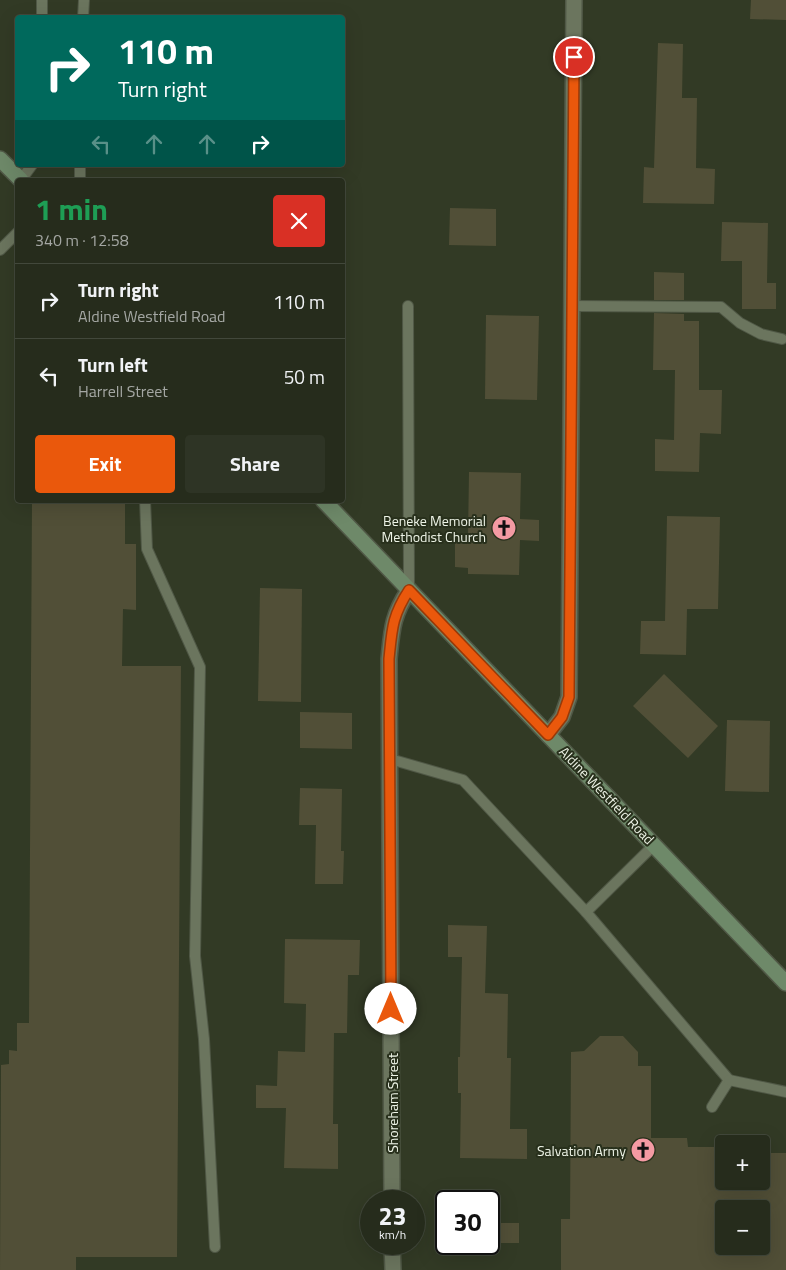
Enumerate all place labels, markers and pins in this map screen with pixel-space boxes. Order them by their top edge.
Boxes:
pin [553,36,595,78]
place label: Beneke Memorial Methodist Church [382,510,486,547]
church icon: Beneke Memorial Methodist Church [491,515,517,541]
church icon: Salvation Army [630,1137,656,1163]
place label: Salvation Army [537,1140,626,1161]

